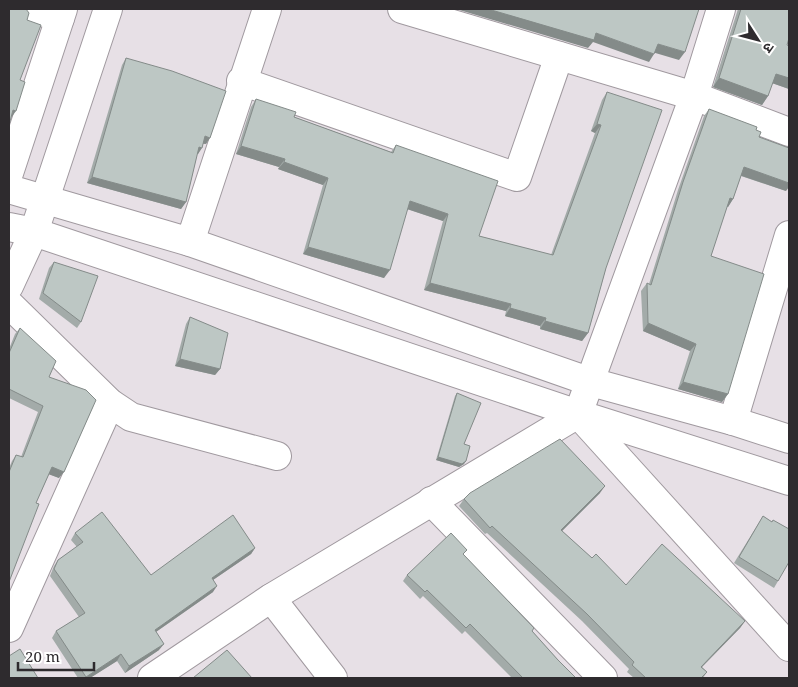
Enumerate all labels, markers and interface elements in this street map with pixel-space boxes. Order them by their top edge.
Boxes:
north arrow [733,15,783,65]
text: उ [758,39,779,57]
scale bar [18,640,94,672]
text: 20 m [25,646,60,666]

